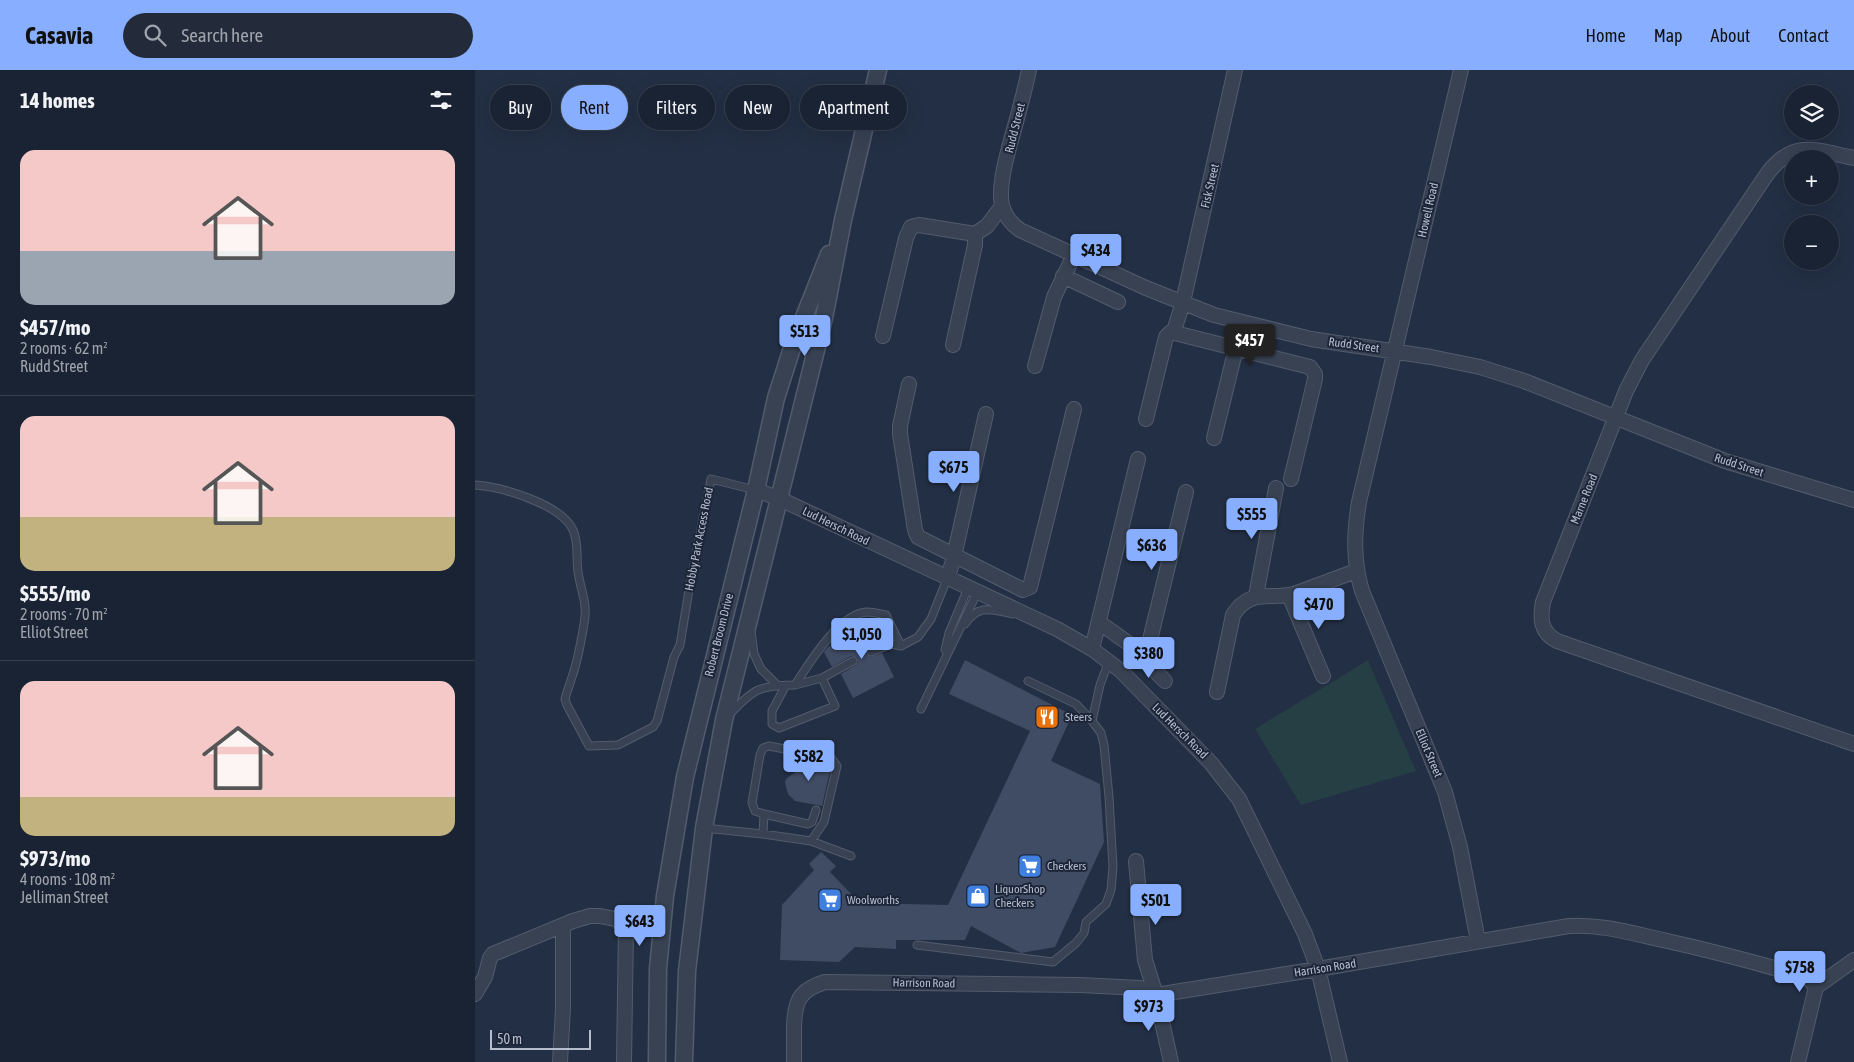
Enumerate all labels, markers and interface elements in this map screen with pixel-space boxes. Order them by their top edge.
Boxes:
search box [123,13,473,58]
icon: search [141,21,169,49]
text: Casavia [25,22,93,49]
text: Search here [181,24,263,46]
text: Home [1586,25,1626,46]
text: Map [1654,25,1683,46]
text: About [1711,25,1750,46]
text: Contact [1778,25,1829,46]
chip: Buy [490,85,551,130]
chip: Rent [561,85,628,130]
chip: Filters [638,85,715,130]
chip: New [725,85,790,130]
chip: Apartment [800,85,907,130]
map controls [1784,85,1839,270]
button: layers [1784,85,1839,140]
icon: filters [427,86,455,114]
text: 14 homes [20,88,95,112]
street label: Rudd Street [1002,101,1028,155]
button: + [1784,150,1839,205]
street label: Fisk Street [1198,162,1222,210]
street label: Howell Road [1415,181,1441,239]
icon: home [193,183,283,273]
button: − [1784,215,1839,270]
pin: $434 [1066,234,1126,276]
text: $434 [1081,241,1111,259]
pin: $513 [775,314,835,357]
text: $457/mo [20,315,91,339]
text: $513 [790,322,820,340]
pin: $457 [1220,324,1280,366]
text: $457 [1235,331,1265,349]
street label: Rudd Street [1328,335,1381,356]
text: 2 rooms · 62 m² [20,339,108,357]
text: Rudd Street [20,357,88,375]
icon: home [193,448,283,538]
pin: $675 [924,450,984,493]
street label: Rudd Street [1713,450,1766,480]
text: $675 [939,458,969,476]
street label: Marne Road [1568,472,1600,526]
street label: Hobby Park Access Road [682,486,716,592]
pin: $555 [1222,498,1282,540]
street label: Lud Hersch Road [800,504,872,548]
text: $555 [1237,505,1267,523]
pin: $636 [1122,528,1182,571]
text: $636 [1137,536,1167,554]
text: $555/mo [20,581,91,605]
pin: $470 [1289,588,1349,630]
street label: Robert Broom Drive [702,592,736,678]
text: $470 [1304,595,1334,613]
text: 2 rooms · 70 m² [20,605,108,623]
pin: $1,050 [821,618,903,660]
text: Elliot Street [20,623,88,641]
text: $1,050 [842,625,882,643]
pin: $380 [1119,636,1179,679]
text: $380 [1134,644,1164,662]
street label: Lud Hersch Road [1149,700,1211,762]
restaurant icon: Steers [1034,704,1060,730]
place label: Steers [1065,710,1092,724]
icon: home [193,713,283,803]
street label: Elliot Street [1413,727,1446,780]
pin: $582 [779,740,839,782]
text: $582 [794,747,824,765]
text: $973/mo [20,846,91,870]
supermarket icon: Checkers [1017,853,1043,879]
place label: Checkers [1047,859,1086,873]
text: 4 rooms · 108 m² [20,870,115,888]
place label: LiquorShop Checkers [995,882,1046,910]
shop icon: LiquorShop Checkers [965,883,991,909]
pin: $501 [1126,884,1186,926]
supermarket icon: Woolworths [817,887,843,913]
text: Jelliman Street [20,888,109,906]
text: $501 [1141,891,1171,909]
place label: Woolworths [847,893,899,907]
pin: $643 [610,904,670,947]
text: $643 [625,912,655,930]
pin: $758 [1770,950,1830,993]
street label: Harrison Road [1293,956,1357,980]
text: $758 [1785,958,1815,976]
street label: Harrison Road [893,975,955,991]
pin: $973 [1119,990,1179,1032]
text: $973 [1134,997,1164,1015]
scale bar [490,1027,591,1050]
text: 50 m [497,1031,522,1047]

